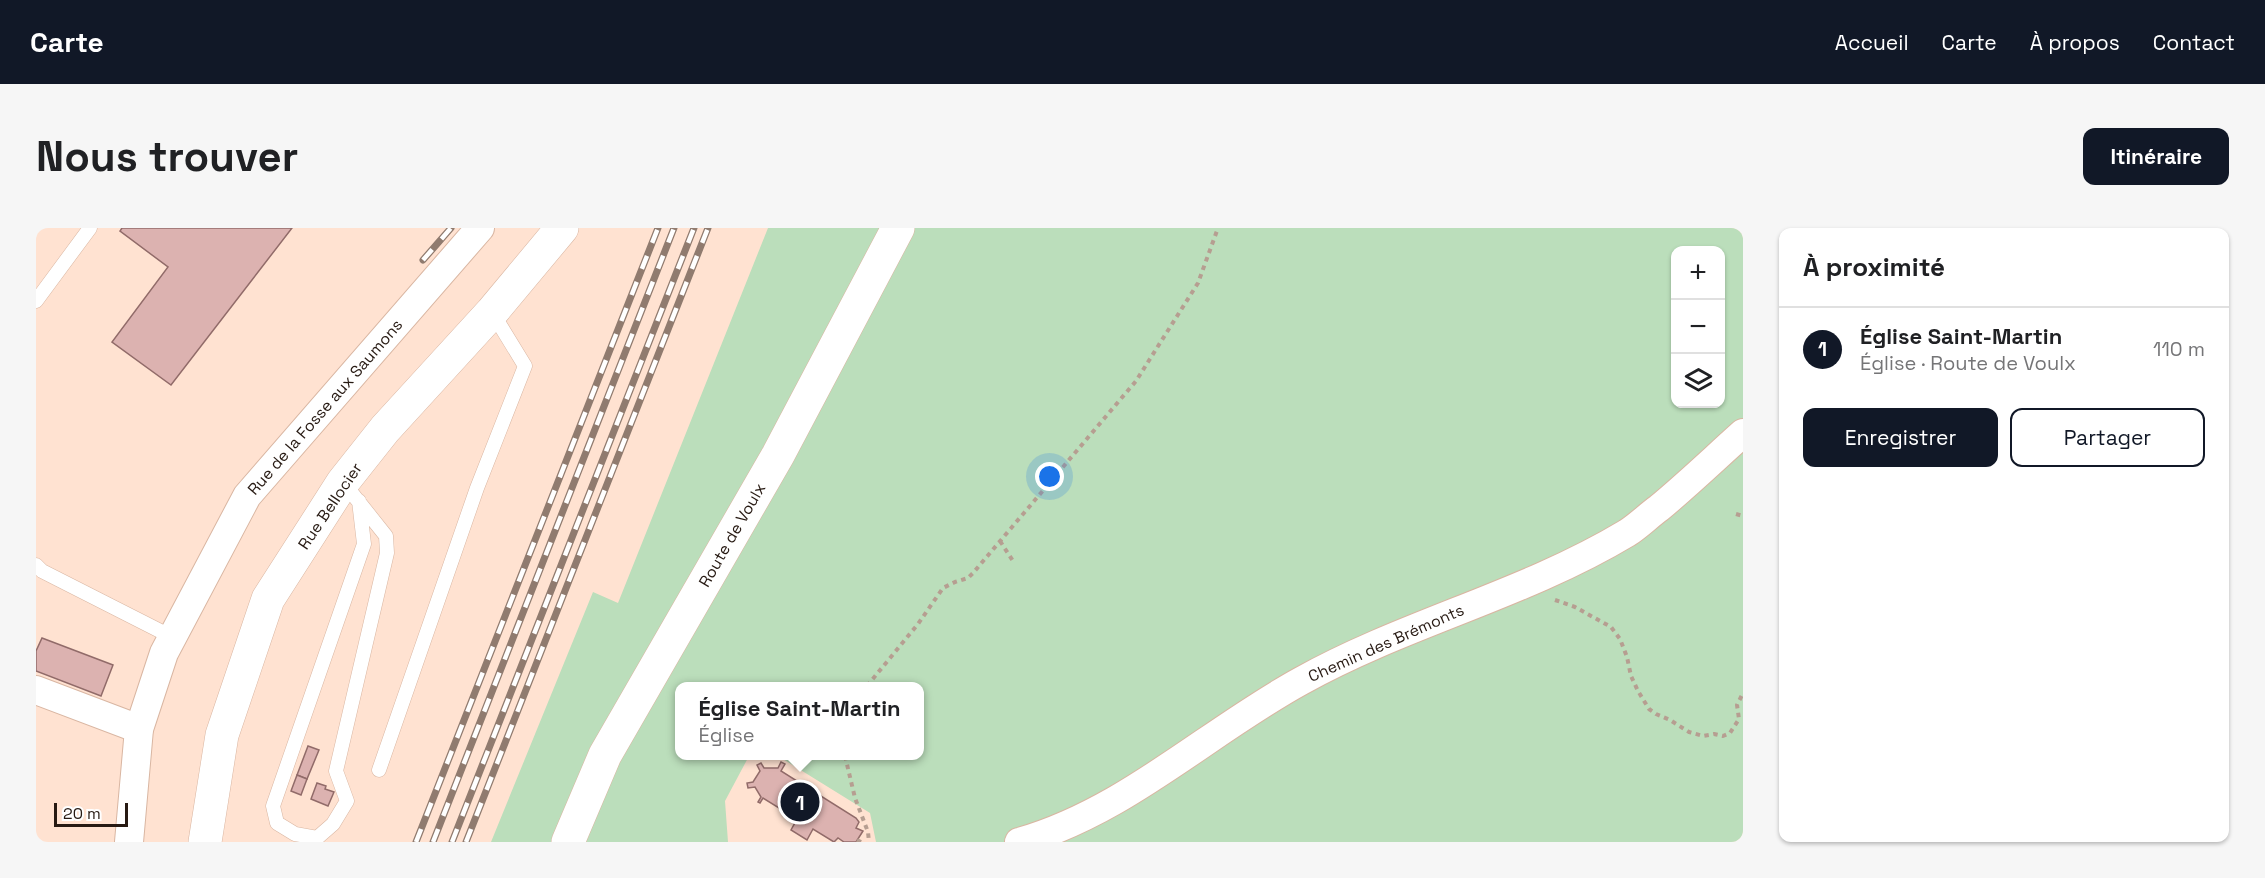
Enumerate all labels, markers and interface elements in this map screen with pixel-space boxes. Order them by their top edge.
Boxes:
text: Carte [30,24,104,60]
text: Accueil [1835,29,1909,56]
text: Carte [1942,29,1997,56]
text: À propos [2030,29,2120,56]
text: Contact [2153,29,2235,56]
button: Itinéraire [2083,128,2229,185]
text: Nous trouver [36,130,298,183]
map controls [1671,246,1725,408]
button: + [1671,246,1725,300]
text: À proximité [1803,250,1945,284]
button: − [1671,300,1725,354]
street label: Rue de la Fosse aux Saumons [243,315,407,499]
text: Église Saint-Martin [1860,322,2062,350]
text: 1 [1818,336,1827,362]
text: 110 m [2153,336,2205,362]
text: Église · Route de Voulx [1860,350,2076,376]
button: layers [1671,354,1725,408]
button: Enregistrer [1803,408,1998,467]
button: Partager [2010,408,2205,467]
street label: Rue Bellocier [293,459,367,553]
your location [1035,462,1064,491]
street label: Route de Voulx [694,479,770,591]
street label: Chemin des Brémonts [1305,599,1467,687]
popup [675,682,924,760]
text: Église Saint-Martin [698,694,901,722]
text: Église [698,722,755,748]
pin: 1 [780,780,819,824]
scale bar [54,800,128,828]
text: 20 m [63,803,101,824]

